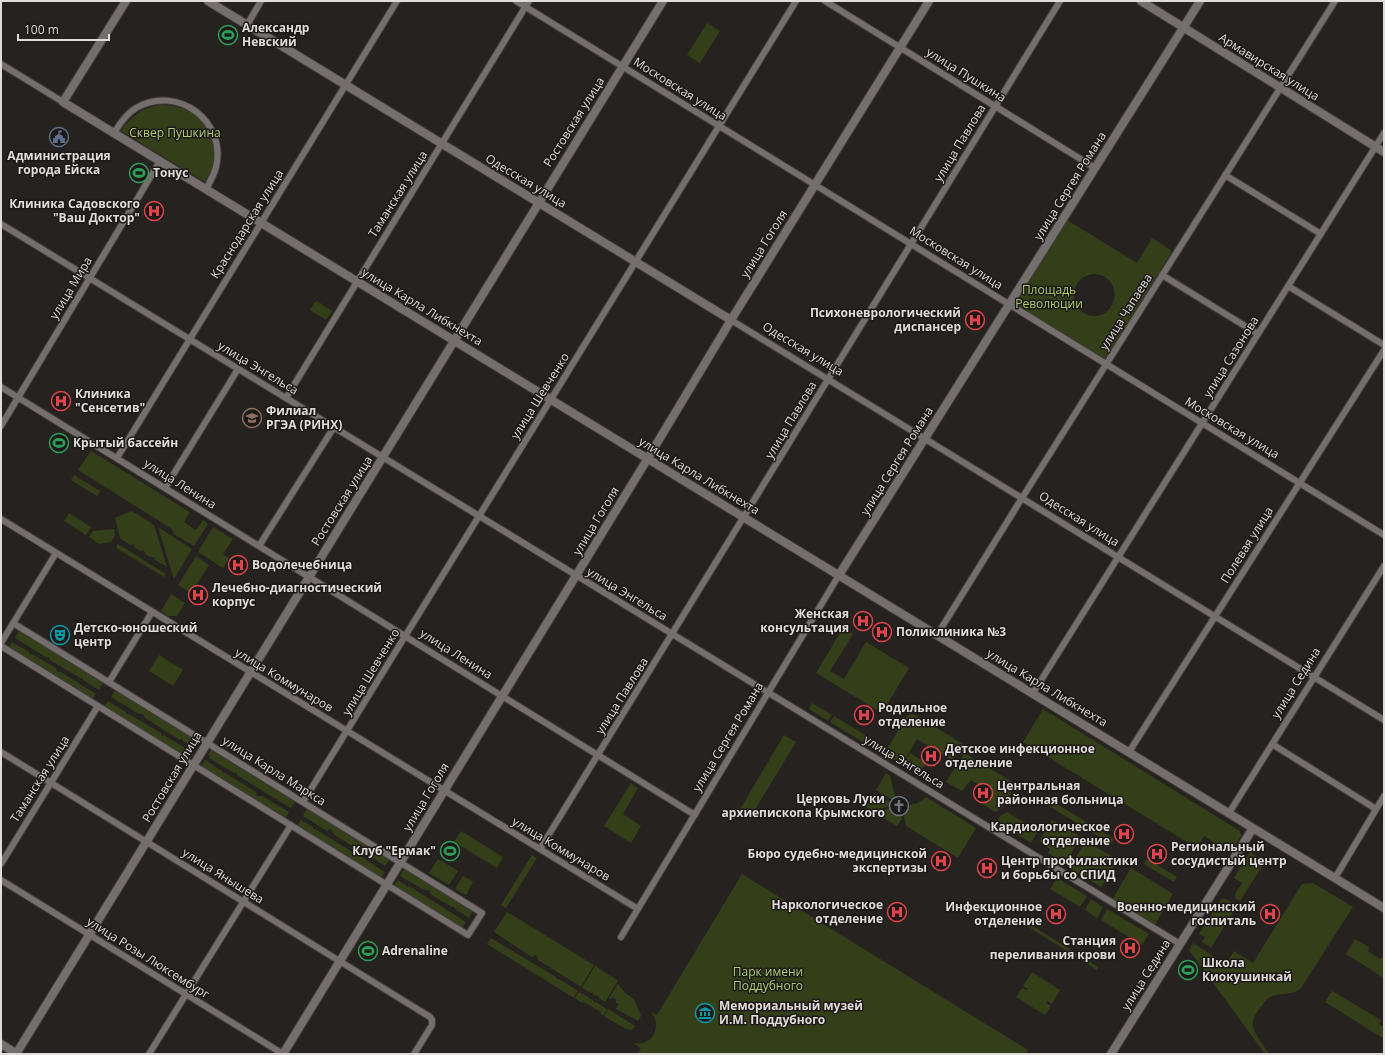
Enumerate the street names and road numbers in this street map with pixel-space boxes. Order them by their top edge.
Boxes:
street label: Армавирская улица [1216,29,1323,104]
street label: улица Пушкина [923,43,1009,106]
street label: Московская улица [630,53,730,124]
street label: Ростовская улица [539,74,608,170]
street label: улица Павлова [930,101,989,185]
street label: улица Сергея Романа [1029,128,1110,243]
street label: Таманская улица [364,147,431,240]
street label: Одесская улица [483,150,570,211]
street label: Краснодарская улица [206,166,287,282]
street label: улица Гоголя [736,207,791,281]
street label: Московская улица [906,222,1006,293]
street label: улица Мира [45,253,96,322]
street label: улица Карла Либкнехта [359,264,486,349]
street label: улица Чапаева [1095,270,1156,353]
street label: улица Сазонова [1199,313,1263,401]
street label: Одесская улица [760,318,847,379]
street label: улица Энгельса [215,337,302,398]
street label: улица Шевченко [506,349,573,442]
street label: улица Павлова [761,378,820,462]
street label: Московская улица [1182,393,1283,462]
street label: улица Сергея Романа [856,403,937,518]
street label: улица Карла Либкнехта [636,433,763,518]
street label: Ростовская улица [307,453,376,549]
street label: улица Ленина [141,455,220,513]
street label: улица Гоголя [568,483,623,558]
street label: Одесская улица [1036,487,1123,550]
street label: Полевая улица [1216,503,1277,586]
street label: улица Энгельса [584,563,671,624]
street label: улица Шевченко [338,625,403,718]
street label: улица Ленина [417,625,496,683]
street label: улица Коммунаров [232,644,337,716]
street label: улица Седина [1267,644,1324,722]
street label: улица Карла Либкнехта [984,645,1111,730]
street label: улица Павлова [591,654,652,737]
street label: улица Сергея Романа [688,679,767,795]
street label: Ростовская улица [138,728,205,825]
street label: улица Энгельса [861,731,948,792]
street label: Таманская улица [6,732,73,825]
street label: улица Карла Маркса [219,732,329,809]
street label: улица Гоголя [398,759,453,834]
street label: улица Коммунаров [509,813,614,885]
street label: улица Янышева [179,844,267,907]
street label: улица Розы Люксембург [84,913,213,1002]
street label: улица Седина [1117,936,1174,1014]

